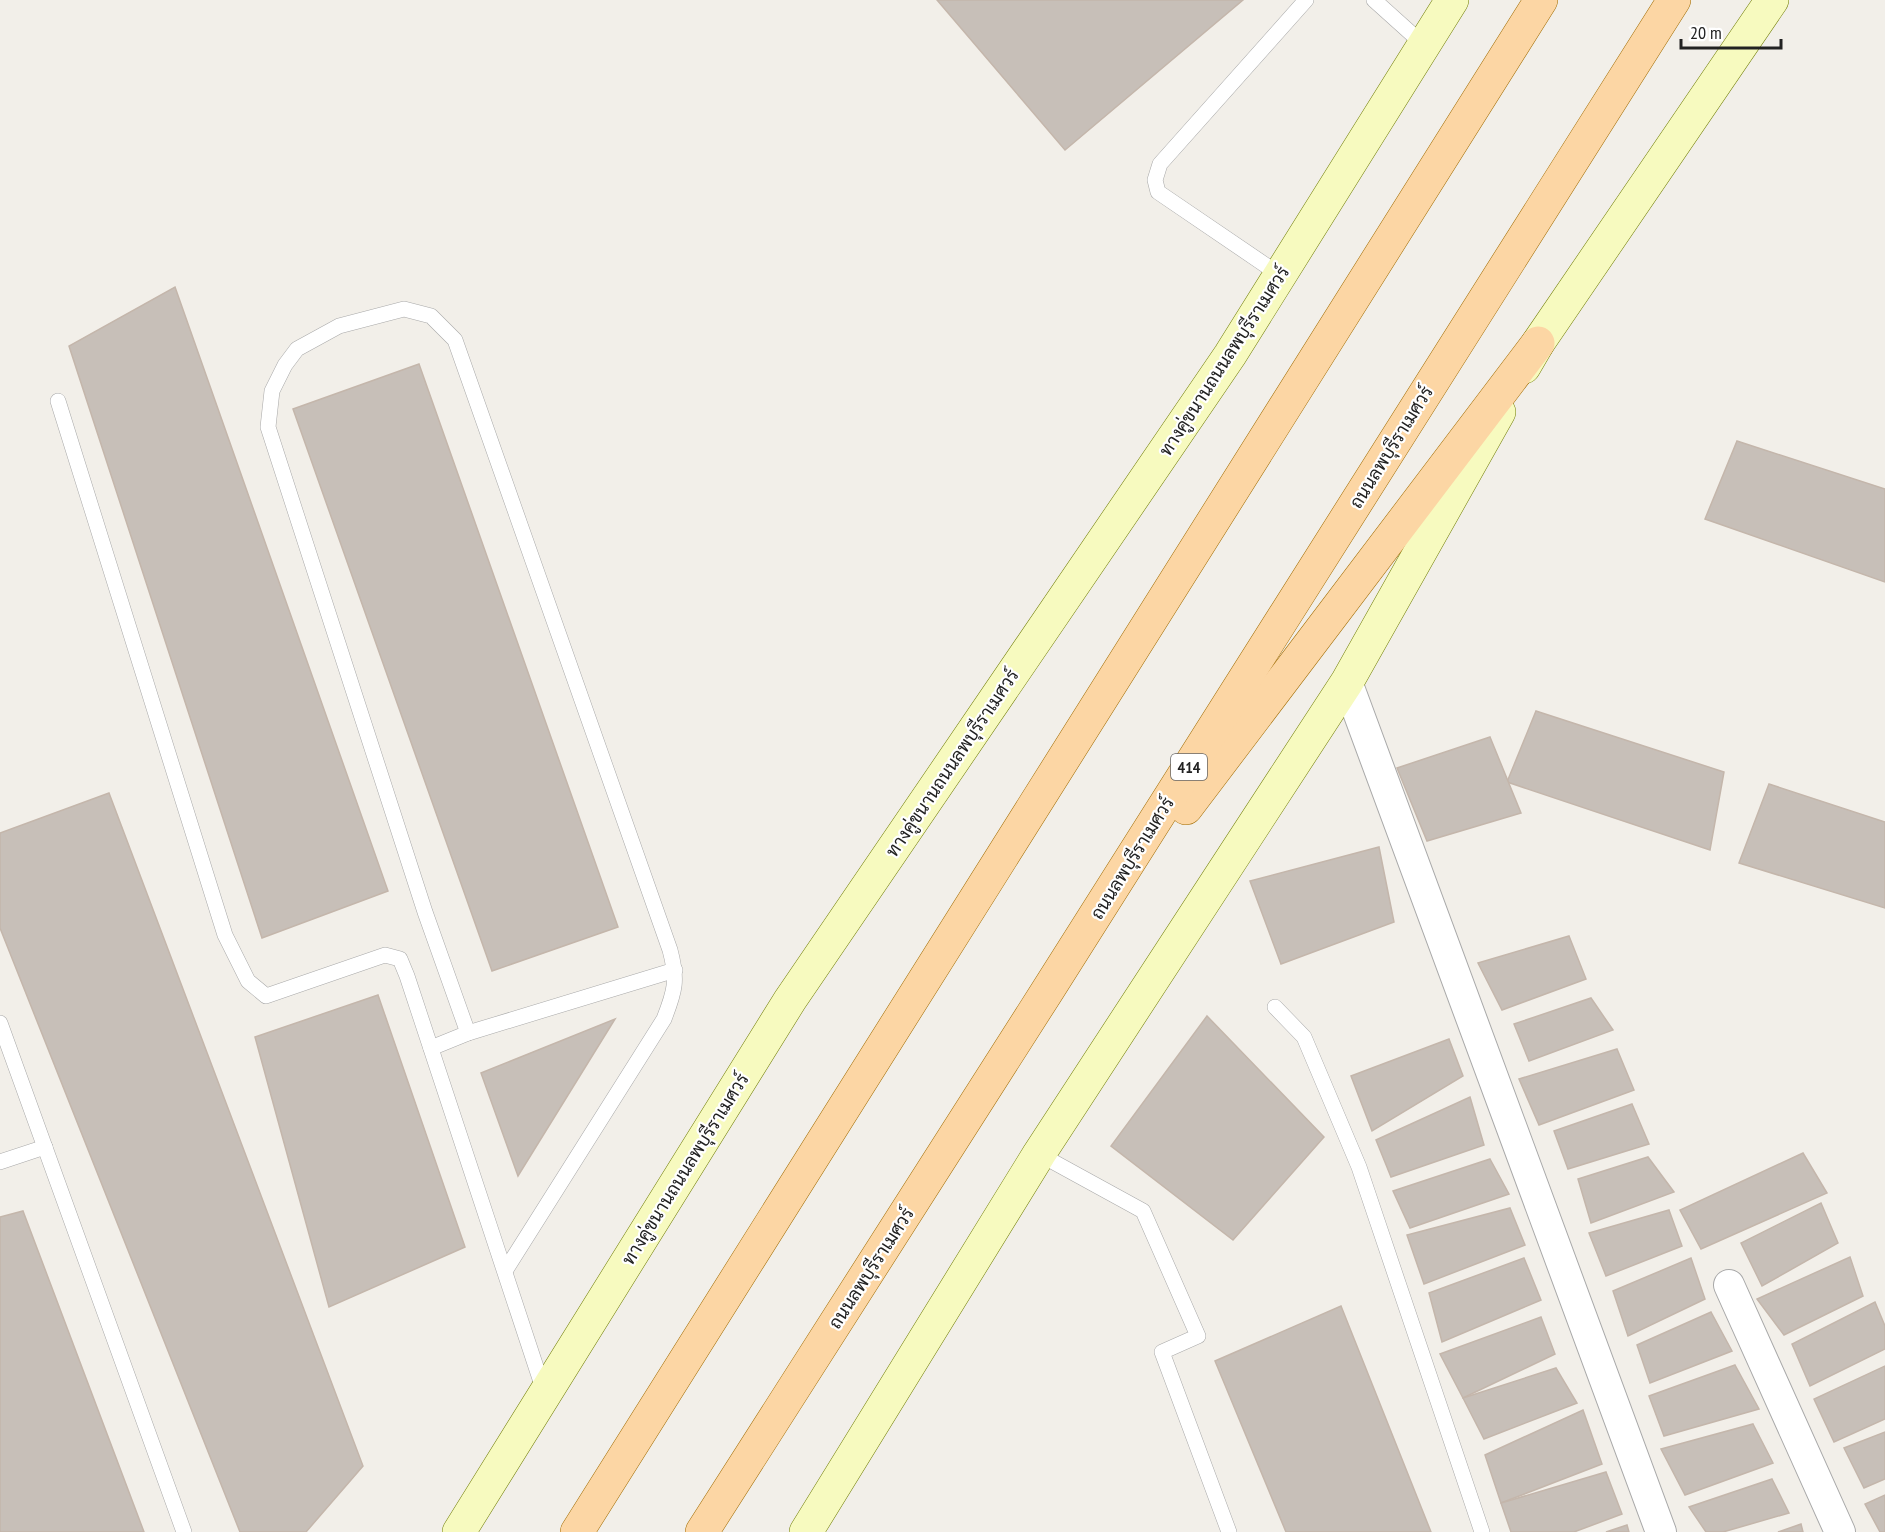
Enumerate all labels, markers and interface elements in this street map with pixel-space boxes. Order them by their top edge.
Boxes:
scale bar [1681,12,1782,50]
text: 20 m [1690,21,1722,44]
street label: ทางคู่ขนานถนนลพบุรีราเมศวร์ [1153,261,1296,461]
street label: ถนนลพบุรีราเมศวร์ [1343,381,1439,513]
street label: ทางคู่ขนานถนนลพบุรีราเมศวร์ [880,664,1025,863]
road number: 414 [1171,754,1207,780]
street label: ถนนลพบุรีราเมศวร์ [1084,792,1180,924]
street label: ทางคู่ขนานถนนลพบุรีราเมศวร์ [616,1068,755,1270]
street label: ถนนลพบุรีราเมศวร์ [822,1202,920,1333]

